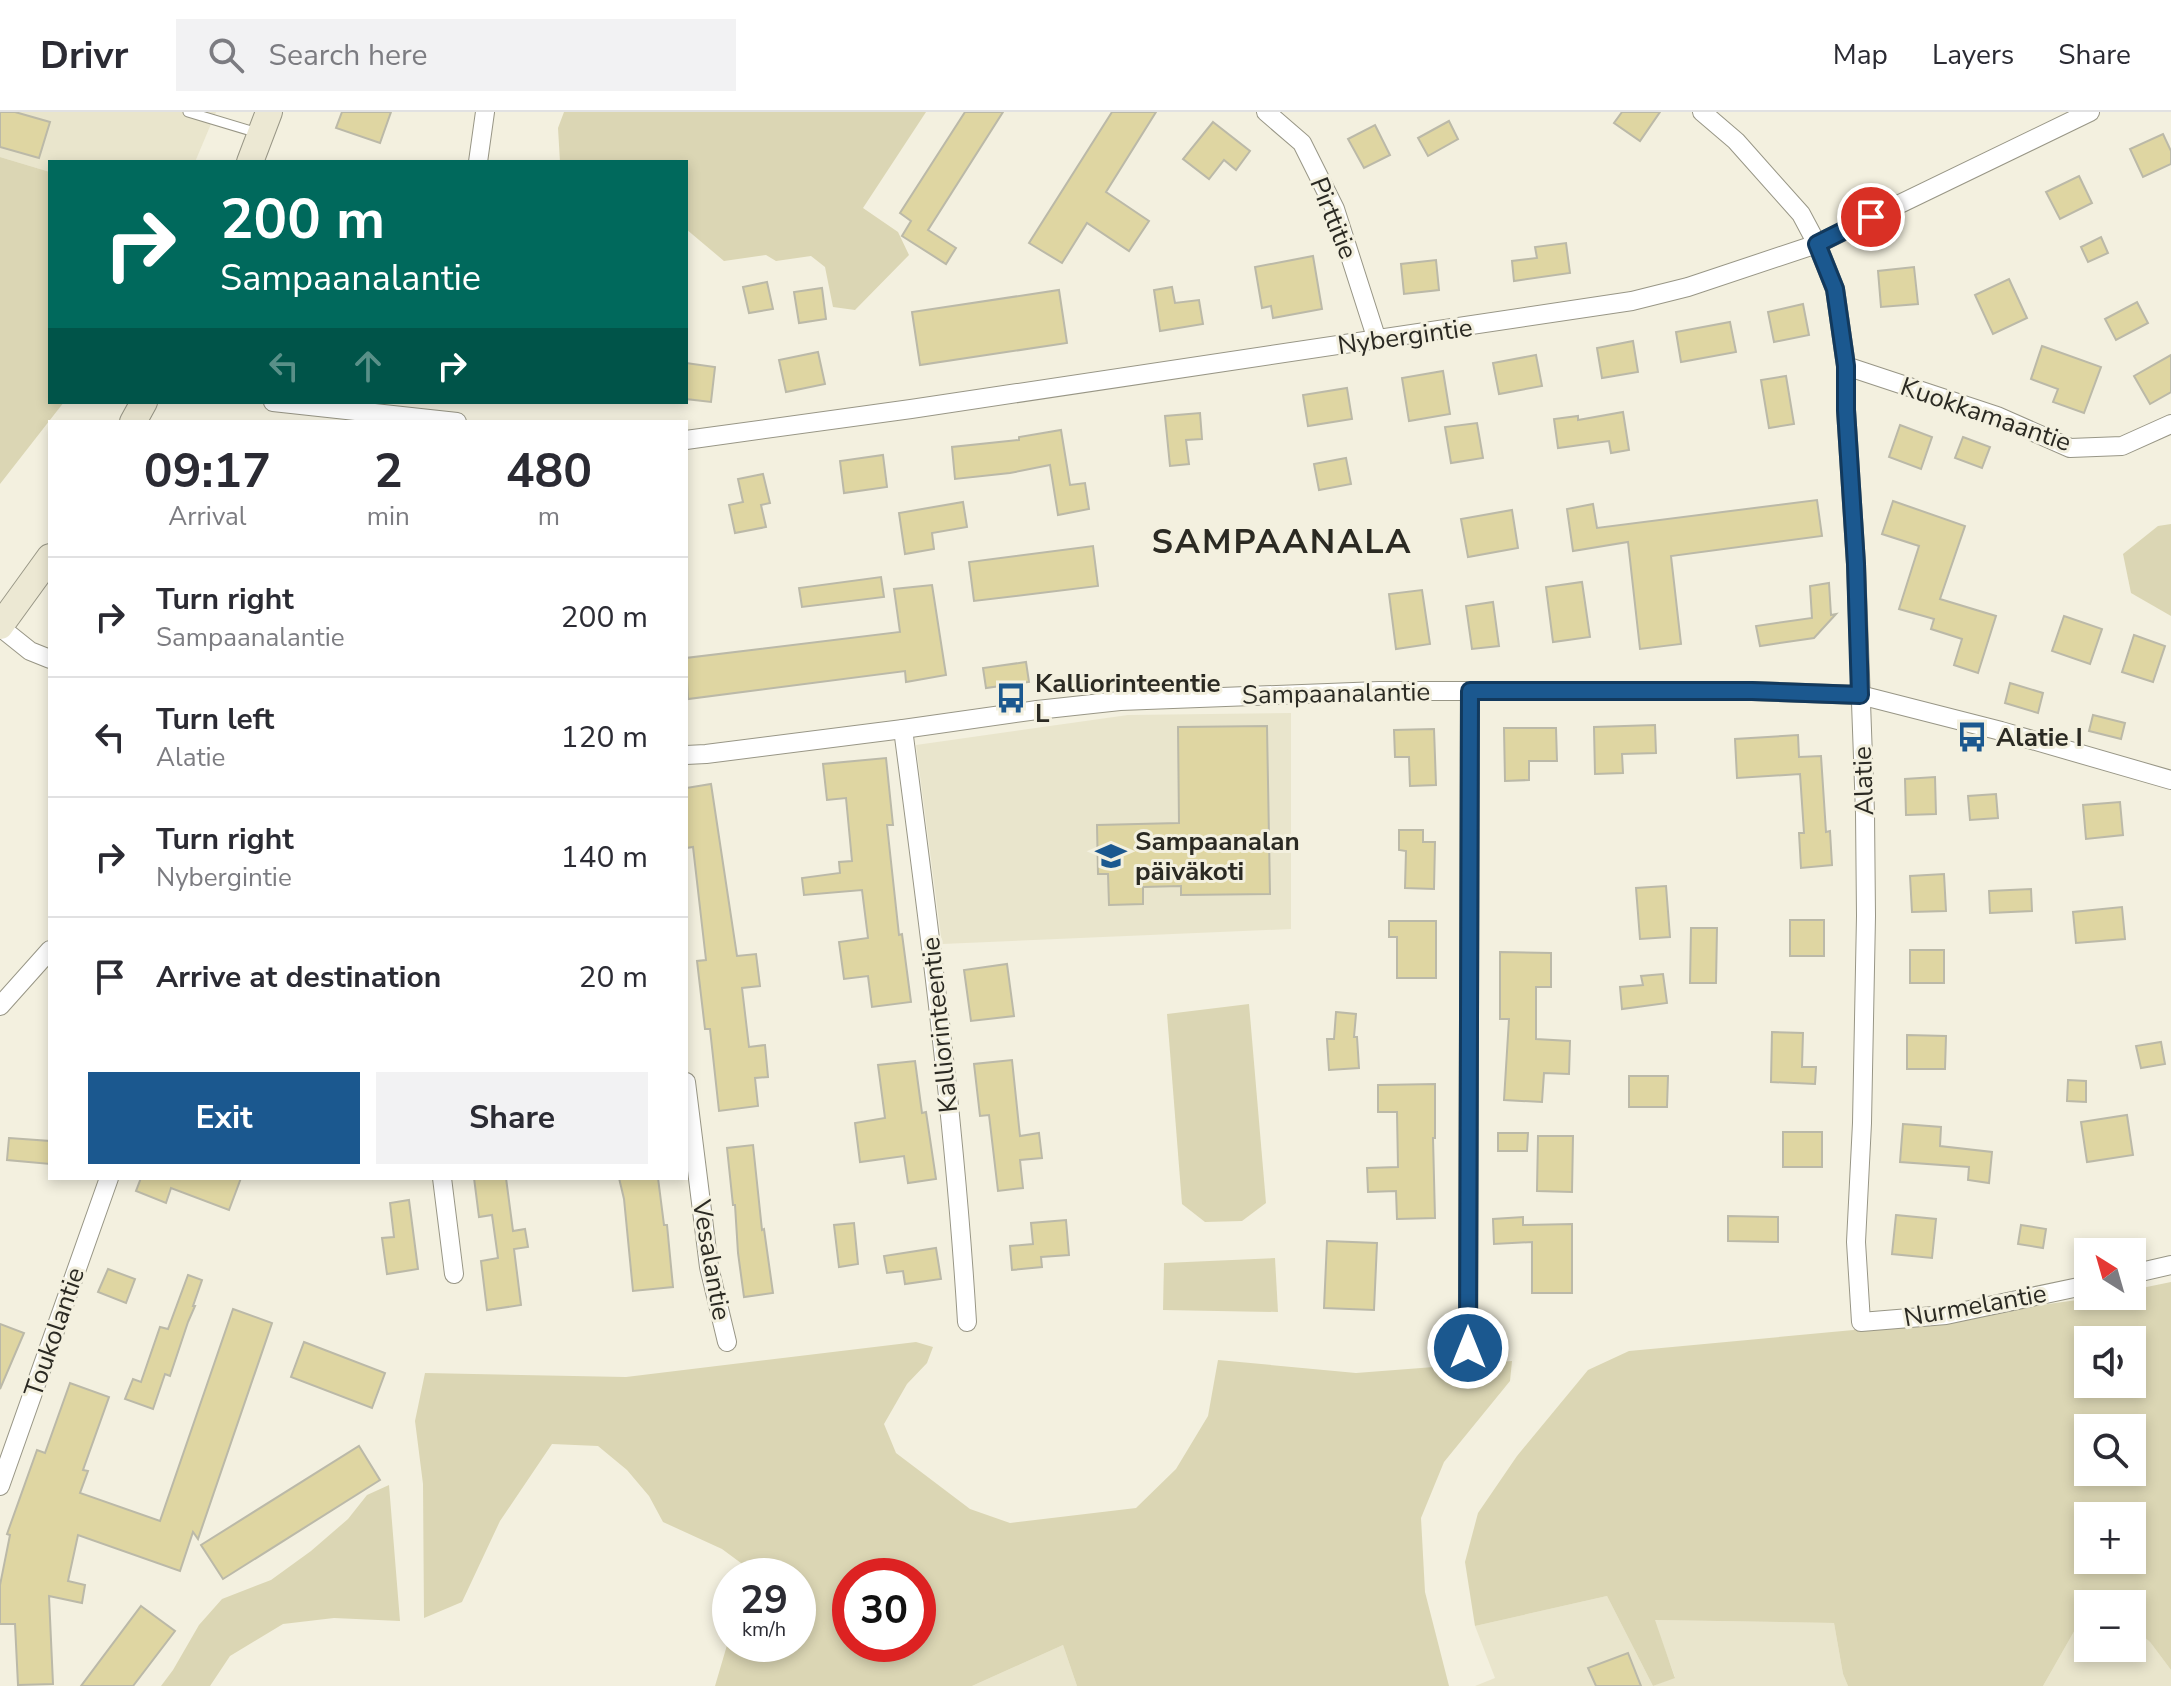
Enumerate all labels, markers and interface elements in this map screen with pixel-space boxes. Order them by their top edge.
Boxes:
search box [176,19,736,91]
text: Drivr [40,30,128,81]
icon: search [204,33,248,77]
text: Search here [268,35,427,76]
text: Map [1833,36,1888,74]
text: Layers [1932,36,2014,74]
text: Share [2058,36,2131,74]
street label: Pirttitie [1301,172,1366,264]
text: 200 m [220,181,385,258]
pin [1837,183,1905,251]
icon: right [88,192,192,296]
icon: arrive [1849,195,1893,239]
text: Sampaanalantie [220,254,481,303]
street label: Nybergintie [1335,310,1475,363]
icon: left [262,344,306,388]
icon: ahead [346,344,390,388]
icon: right [430,344,474,388]
street label: Kuokkamaantie [1896,369,2076,460]
text: 09:17 [144,438,271,504]
text: 2 [374,438,403,504]
text: 480 [506,438,592,504]
text: Arrival [168,499,247,534]
text: min [367,499,410,534]
text: m [538,499,560,534]
district label: SAMPAANALA [1152,519,1413,565]
text: Turn right [156,579,294,620]
icon: right [88,595,132,639]
text: 200 m [561,597,648,638]
text: Sampaanalantie [156,620,345,655]
place label: Kalliorinteentie L [1035,666,1221,731]
street label: Sampaanalantie [1241,674,1431,713]
bus stop icon: Kalliorinteentie L [994,681,1028,715]
text: Turn left [156,699,274,740]
icon: left [88,715,132,759]
text: 120 m [561,717,648,758]
bus stop icon: Alatie I [1955,720,1989,754]
place label: Alatie I [1996,720,2083,755]
text: Alatie [156,740,225,775]
street label: Alatie [1845,746,1882,816]
text: Turn right [156,819,294,860]
place label: Sampaanalan päiväkoti [1135,824,1300,889]
icon: right [88,835,132,879]
text: 140 m [561,837,648,878]
school or university icon: Sampaanalan päiväkoti [1094,839,1128,873]
text: Nybergintie [156,860,292,895]
street label: Kalliorinteentie [913,935,966,1114]
icon: arrive [88,955,132,999]
text: Arrive at destination [156,957,441,998]
text: 20 m [579,957,648,998]
button: Exit [88,1072,360,1164]
button: Share [376,1072,648,1164]
street label: Vesalantie [684,1196,739,1323]
north arrow [2074,1238,2146,1310]
map controls [2074,1238,2146,1662]
street label: Toukolantie [16,1263,93,1402]
street label: Nurmelantie [1901,1276,2049,1335]
position arrow [1426,1306,1510,1390]
button: sound [2074,1326,2146,1398]
button: search [2074,1414,2146,1486]
button: + [2074,1502,2146,1574]
speed limit sign: 30 [832,1558,936,1662]
text: 29 [740,1573,788,1627]
button: − [2074,1590,2146,1662]
text: km/h [742,1616,786,1643]

